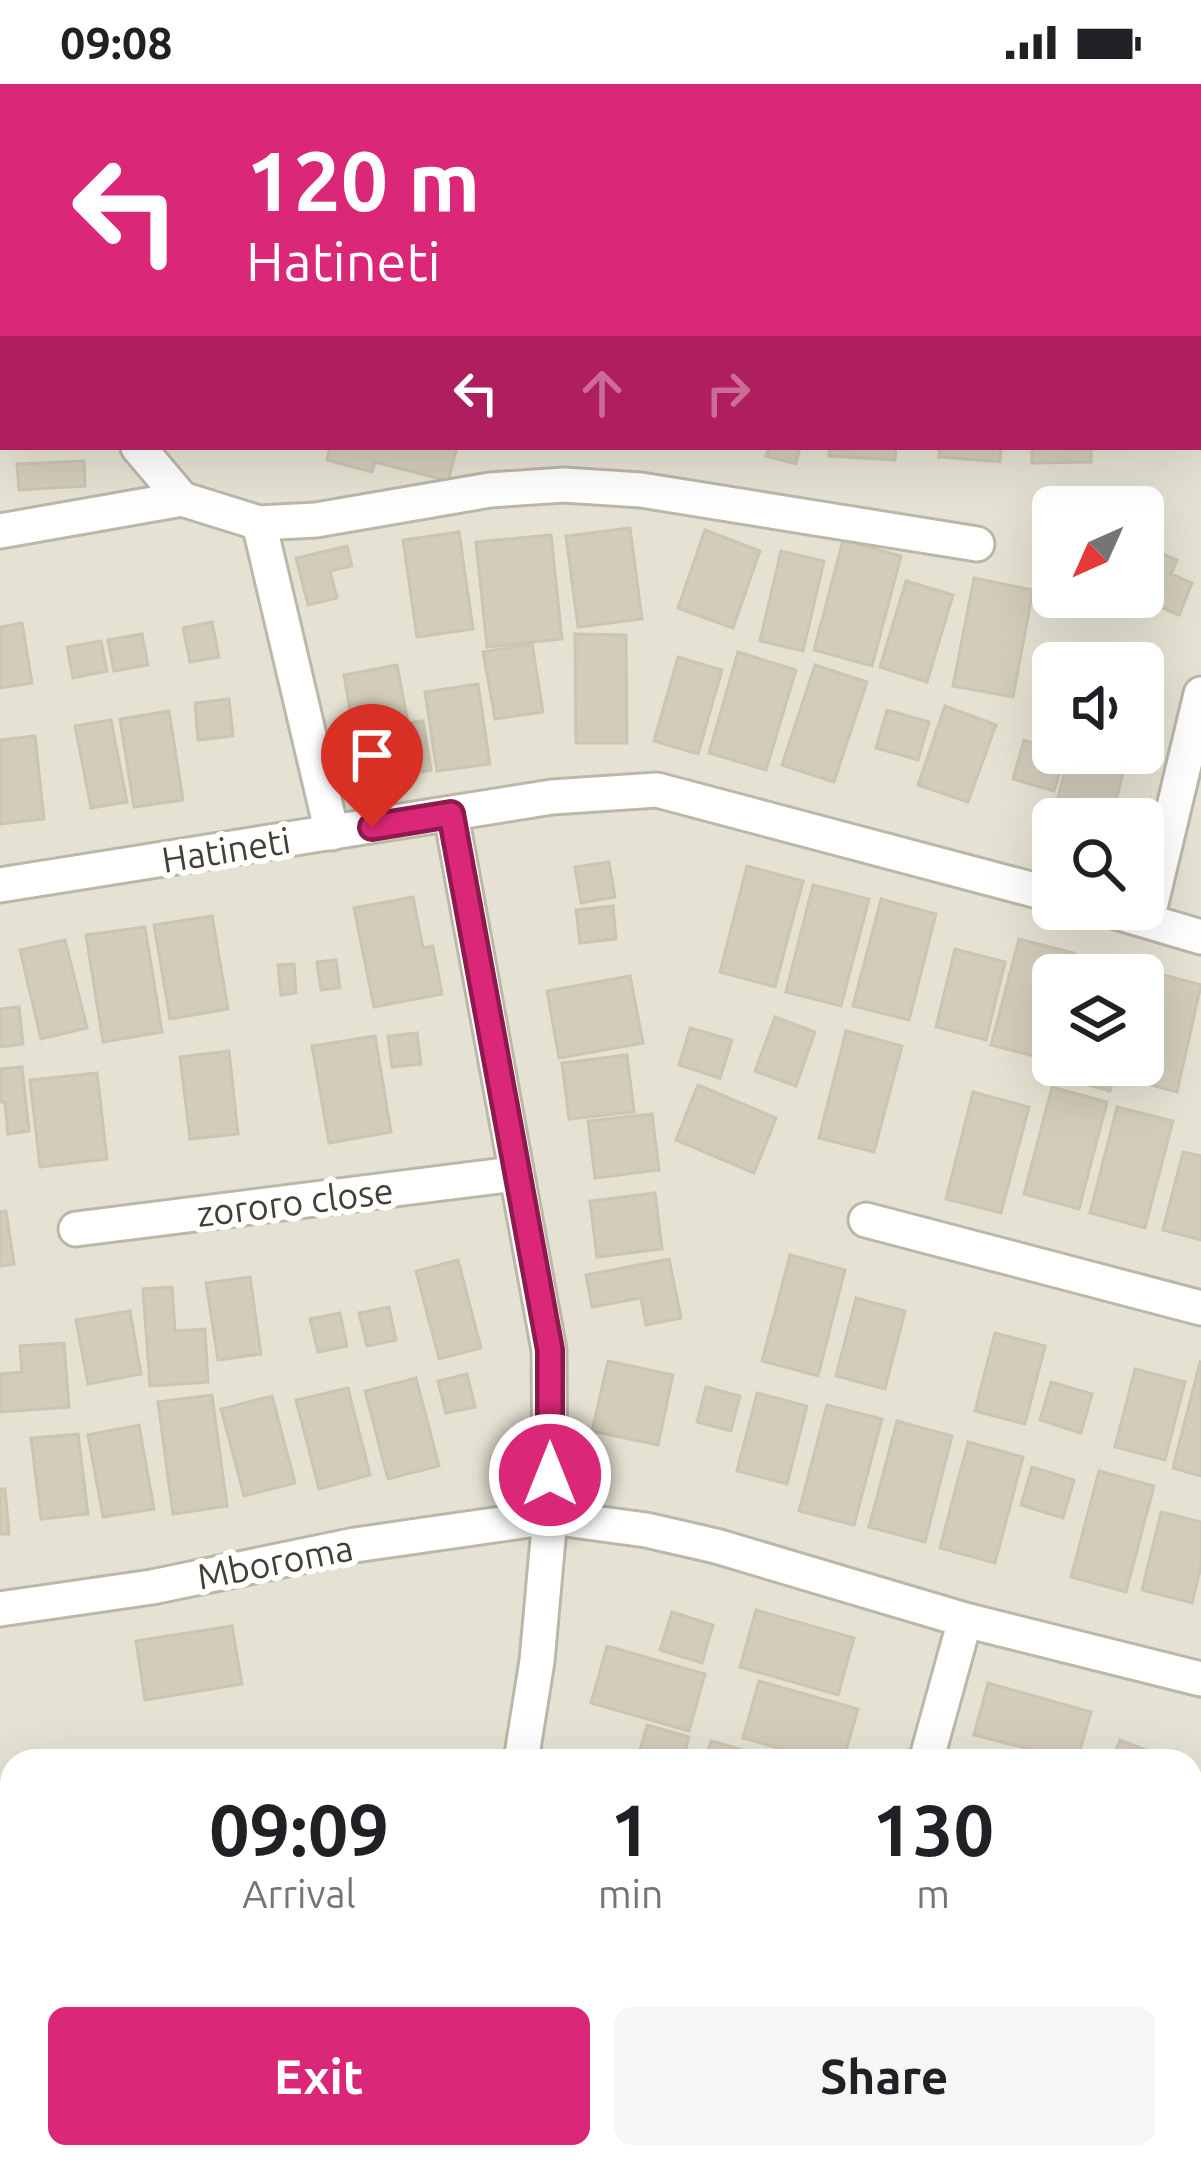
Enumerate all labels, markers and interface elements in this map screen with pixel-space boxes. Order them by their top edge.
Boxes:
text: 09:08 [60,17,173,68]
icon: left [48,132,204,288]
text: 120 m [246,133,480,227]
text: Hatineti [246,231,441,291]
icon: left [443,360,509,426]
icon: ahead [569,360,635,426]
icon: right [695,360,761,426]
north arrow [1032,486,1164,618]
map controls [1032,486,1164,1086]
button: sound [1032,642,1164,774]
pin [321,704,423,827]
icon: arrive [339,722,405,788]
button: search [1032,798,1164,930]
street label: Hatineti [159,819,293,880]
button: layers [1032,954,1164,1086]
street label: zororo close [194,1169,395,1234]
position arrow [487,1412,613,1538]
street label: Mboroma [194,1526,356,1597]
text: 09:09 [209,1789,389,1870]
text: 1 [610,1789,651,1870]
text: 130 [872,1789,994,1870]
text: Arrival [242,1872,356,1915]
text: min [598,1872,663,1915]
text: m [916,1872,950,1915]
button: Exit [48,2007,590,2145]
button: Share [614,2007,1155,2145]

